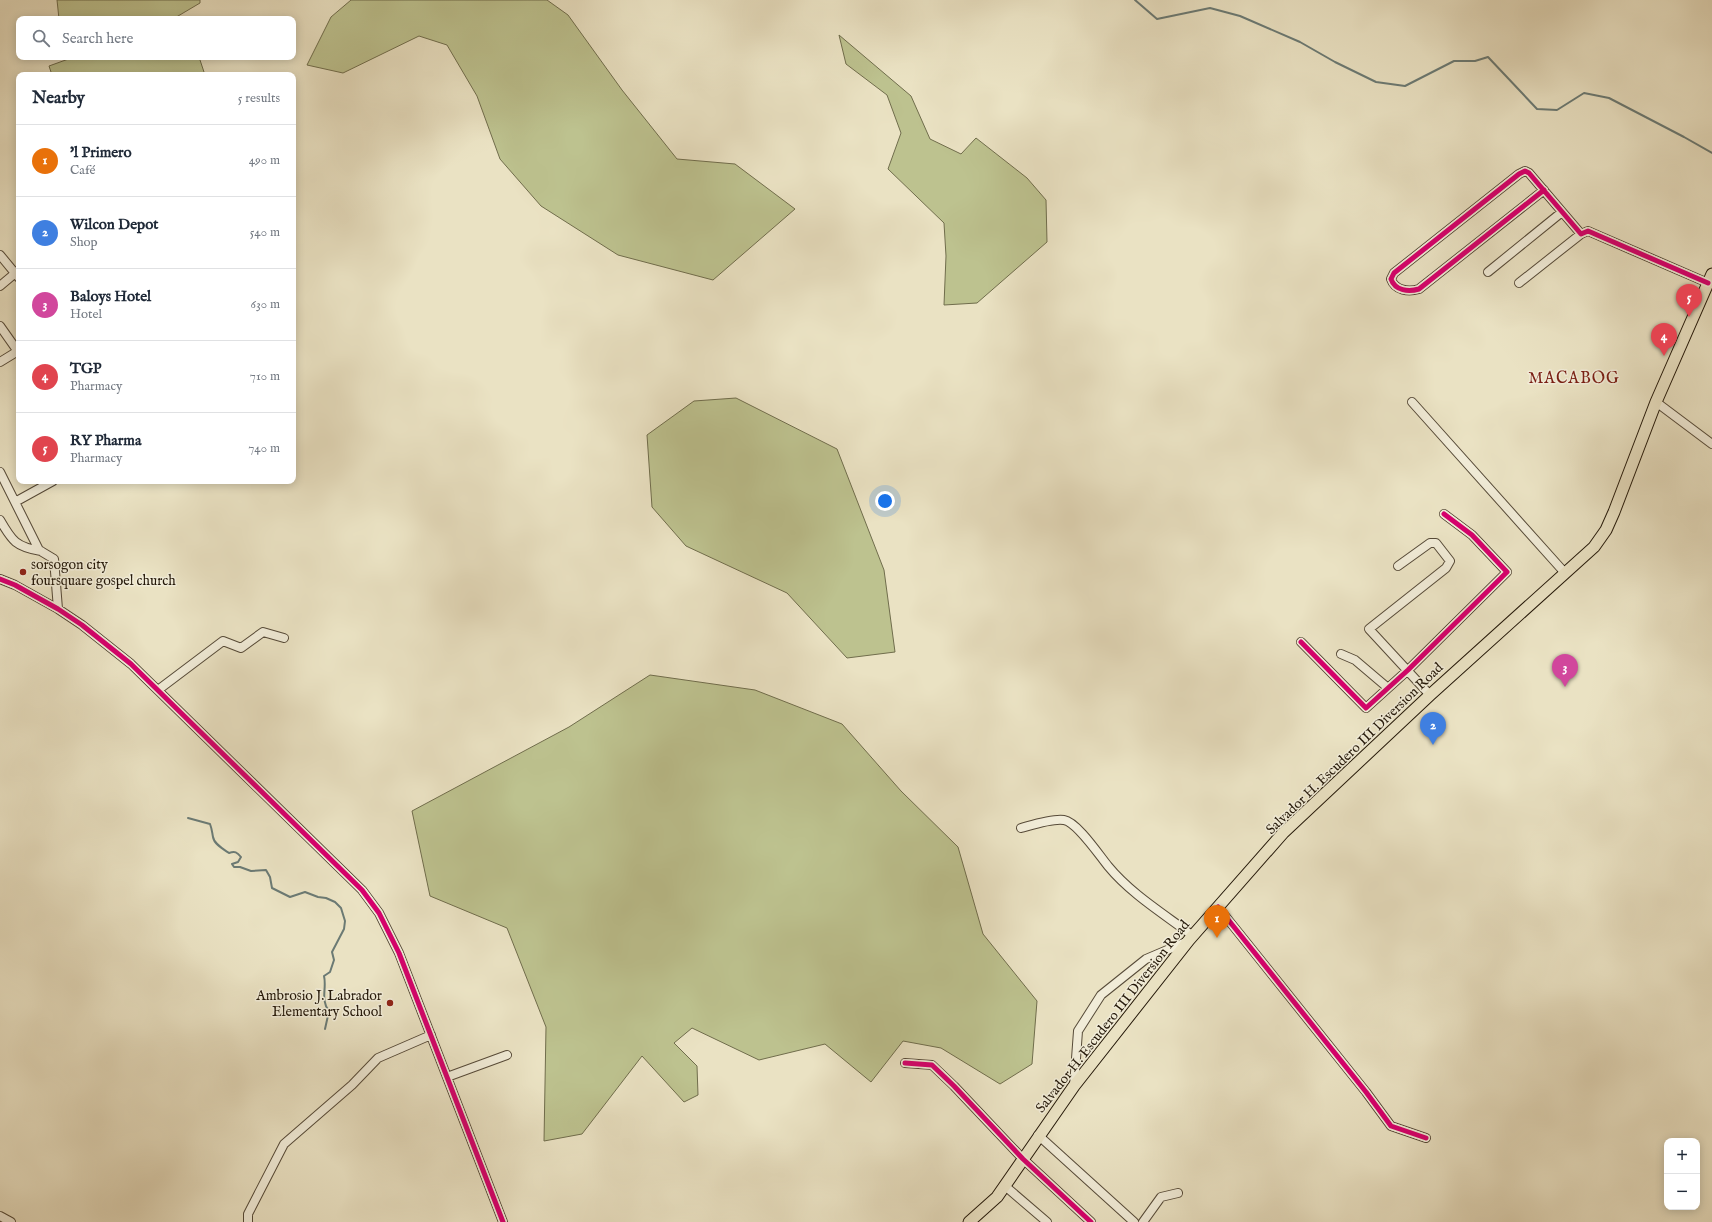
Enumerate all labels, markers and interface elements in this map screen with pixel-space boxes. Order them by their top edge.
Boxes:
search box [16,16,296,60]
icon: search [30,27,52,49]
text: Search here [62,29,133,48]
text: Nearby [32,88,85,109]
text: 5 results [238,90,280,107]
text: 'l Primero [70,143,132,162]
text: 1 [43,152,47,169]
text: 490 m [249,152,280,169]
text: Café [70,162,96,179]
text: Wilcon Depot [70,215,158,234]
text: 2 [42,224,48,241]
text: 540 m [250,224,280,241]
text: Shop [70,234,98,251]
pin: 5 [1676,284,1702,317]
text: Baloys Hotel [70,287,151,306]
text: 3 [43,296,47,313]
text: 630 m [250,296,280,313]
text: Hotel [70,306,102,323]
pin: 4 [1651,323,1677,356]
text: TGP [70,359,102,378]
text: 4 [42,368,48,385]
text: 710 m [250,368,280,385]
district label: MACABOG [1528,369,1620,389]
text: Pharmacy [70,378,122,395]
text: RY Pharma [70,431,141,450]
text: 5 [43,440,47,457]
text: 740 m [248,440,280,457]
text: Pharmacy [70,450,122,467]
your location [875,491,895,511]
place label: sorsogon city foursquare gospel church [31,556,176,590]
marker: sorsogon city foursquare gospel church [18,567,28,577]
pin: 3 [1552,654,1578,687]
street label: Salvador H. Escudero III Diversion Road [1262,659,1448,839]
pin: 2 [1420,712,1446,745]
pin: 1 [1204,905,1230,938]
street label: Salvador H. Escudero III Diversion Road [1032,916,1194,1117]
place label: Ambrosio J. Labrador Elementary School [255,987,382,1021]
marker: Ambrosio J. Labrador Elementary School [385,998,395,1008]
map controls [1664,1138,1700,1210]
button: + [1664,1138,1700,1174]
button: − [1664,1174,1700,1210]

